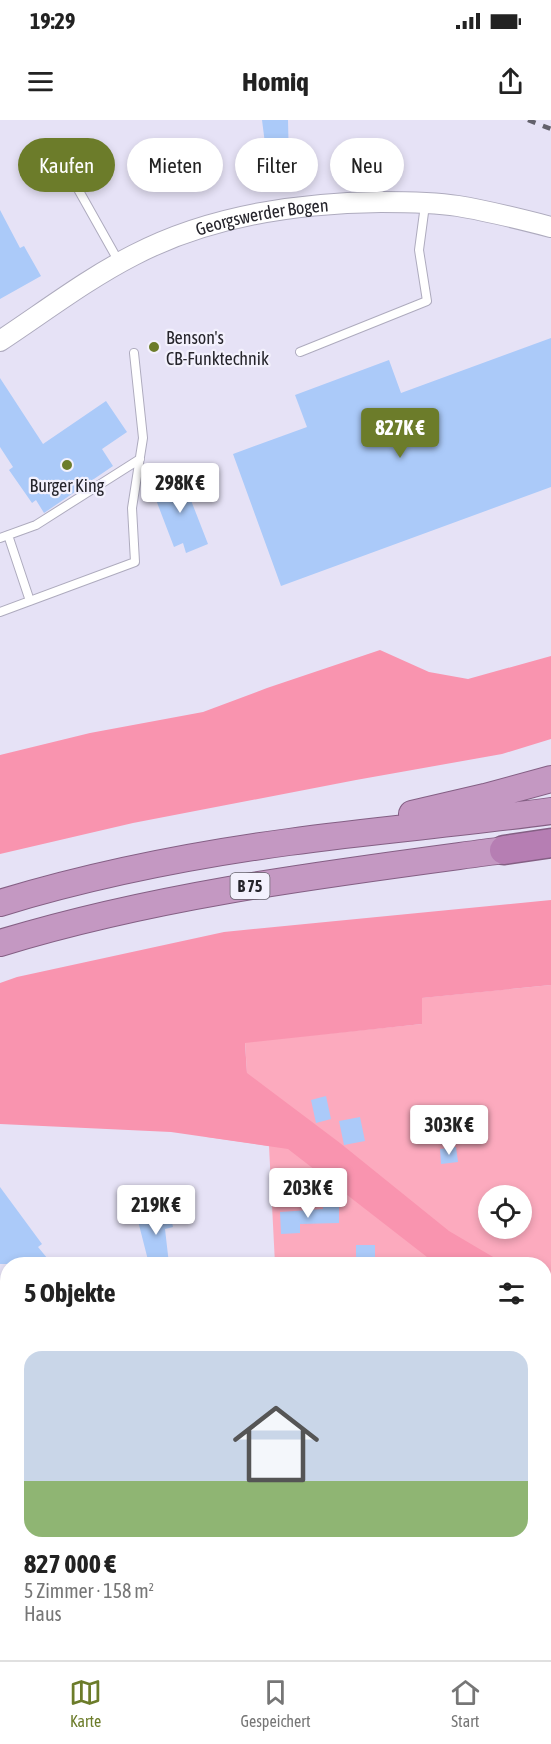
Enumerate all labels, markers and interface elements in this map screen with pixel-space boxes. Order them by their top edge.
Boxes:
text: 19:29 [30,8,75,34]
icon: menu [24,65,57,98]
icon: share [494,65,527,98]
text: Homiq [242,66,309,97]
chip: Kaufen [18,138,115,192]
chip: Mieten [127,138,223,192]
chip: Filter [235,138,318,192]
chip: Neu [330,138,404,192]
street label: Georgswerder Bogen [193,194,329,239]
place label: Benson's CB-Funktechnik [166,327,269,369]
marker: Benson's CB-Funktechnik [147,340,161,354]
pin: 827K € [351,408,449,459]
text: 827K € [375,416,425,439]
marker: Burger King [60,458,74,472]
pin: 298K € [131,463,229,514]
text: 298K € [155,471,205,494]
place label: Burger King [30,475,105,496]
road number: B 75 [230,873,270,899]
pin: 303K € [400,1105,498,1156]
text: 303K € [424,1113,474,1136]
pin: 203K € [259,1168,357,1219]
text: 203K € [283,1176,333,1199]
pin: 219K € [107,1185,205,1236]
map controls [478,1185,532,1239]
button: locate [478,1185,532,1239]
text: 219K € [131,1193,181,1216]
icon: filters [495,1277,528,1310]
text: 5 Objekte [24,1278,116,1308]
icon: home [222,1390,330,1498]
text: 827 000 € [24,1549,116,1579]
text: 5 Zimmer · 158 m² [24,1579,154,1602]
text: Haus [24,1602,62,1625]
tab: Karte [69,1676,102,1730]
tab: Gespeichert [240,1676,311,1730]
tab: Start [449,1676,482,1730]

